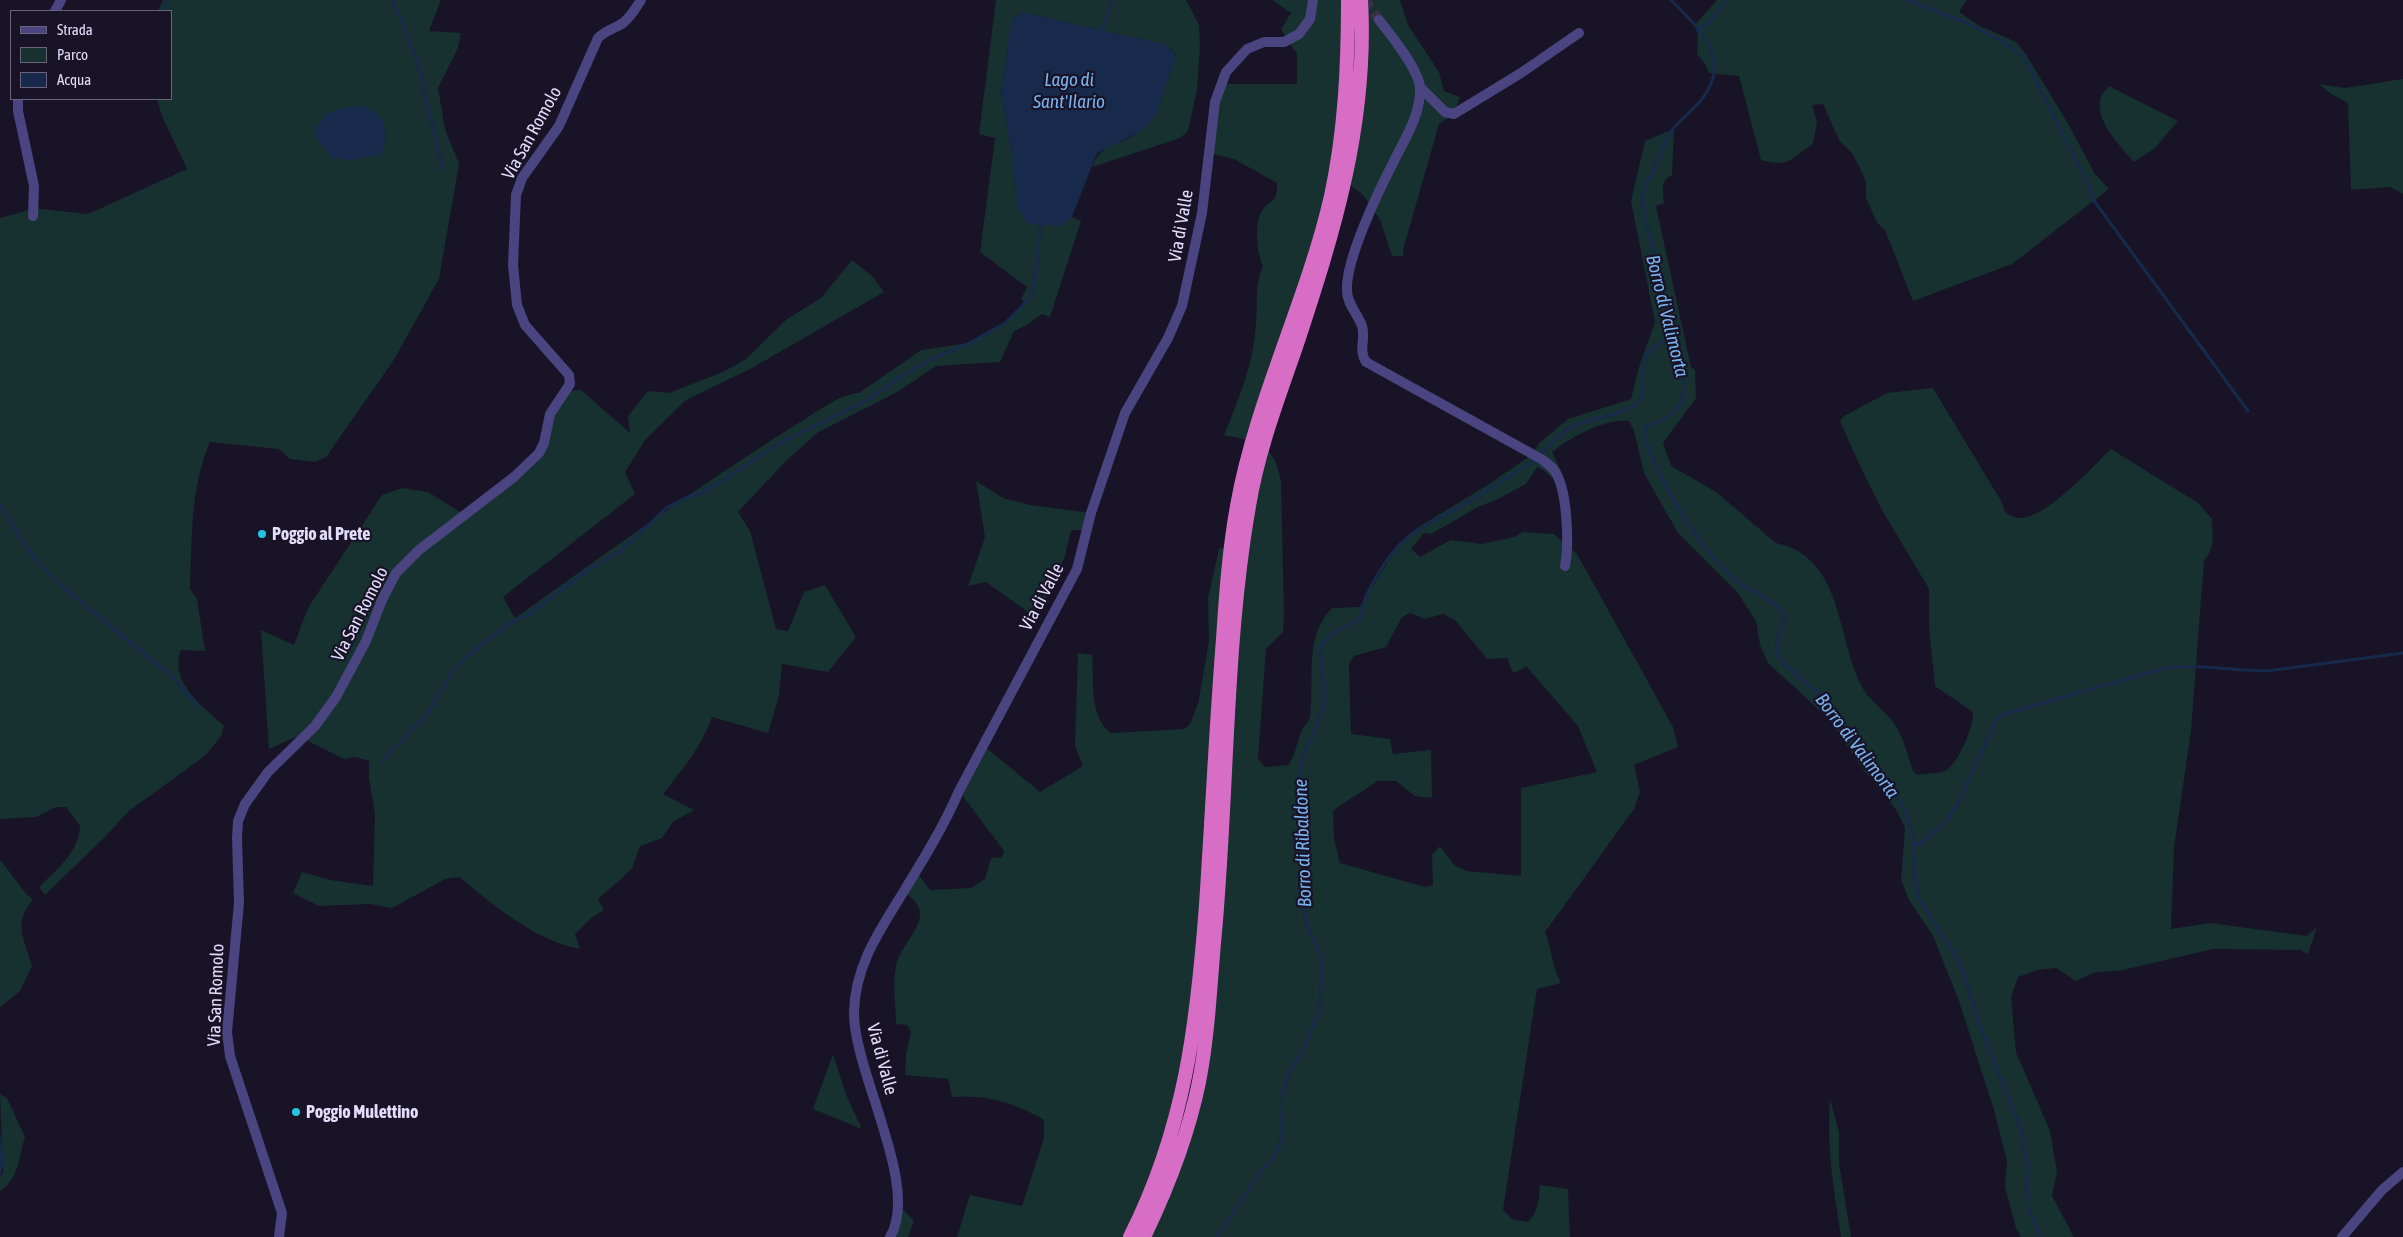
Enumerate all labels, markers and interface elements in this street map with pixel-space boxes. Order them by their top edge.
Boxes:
legend [10,10,172,100]
text: Strada [57,21,93,38]
text: Parco [57,46,88,63]
water label: Lago di Sant'Ilario [1033,69,1105,113]
text: Acqua [57,71,91,88]
street label: Via San Romolo [498,83,566,183]
street label: Via di Valle [1164,188,1198,264]
water label: Borro di Valimorta [1641,252,1693,380]
place label: Poggio al Prete [272,523,370,545]
marker: Poggio al Prete [256,528,268,540]
street label: Via di Valle [1015,560,1069,634]
street label: Via San Romolo [327,563,393,665]
water label: Borro di Valimorta [1810,689,1904,803]
water label: Borro di Ribaldone [1289,778,1317,908]
street label: Via San Romolo [203,943,229,1047]
street label: Via di Valle [862,1021,902,1097]
place label: Poggio Mulettino [306,1101,418,1123]
marker: Poggio Mulettino [290,1106,302,1118]

